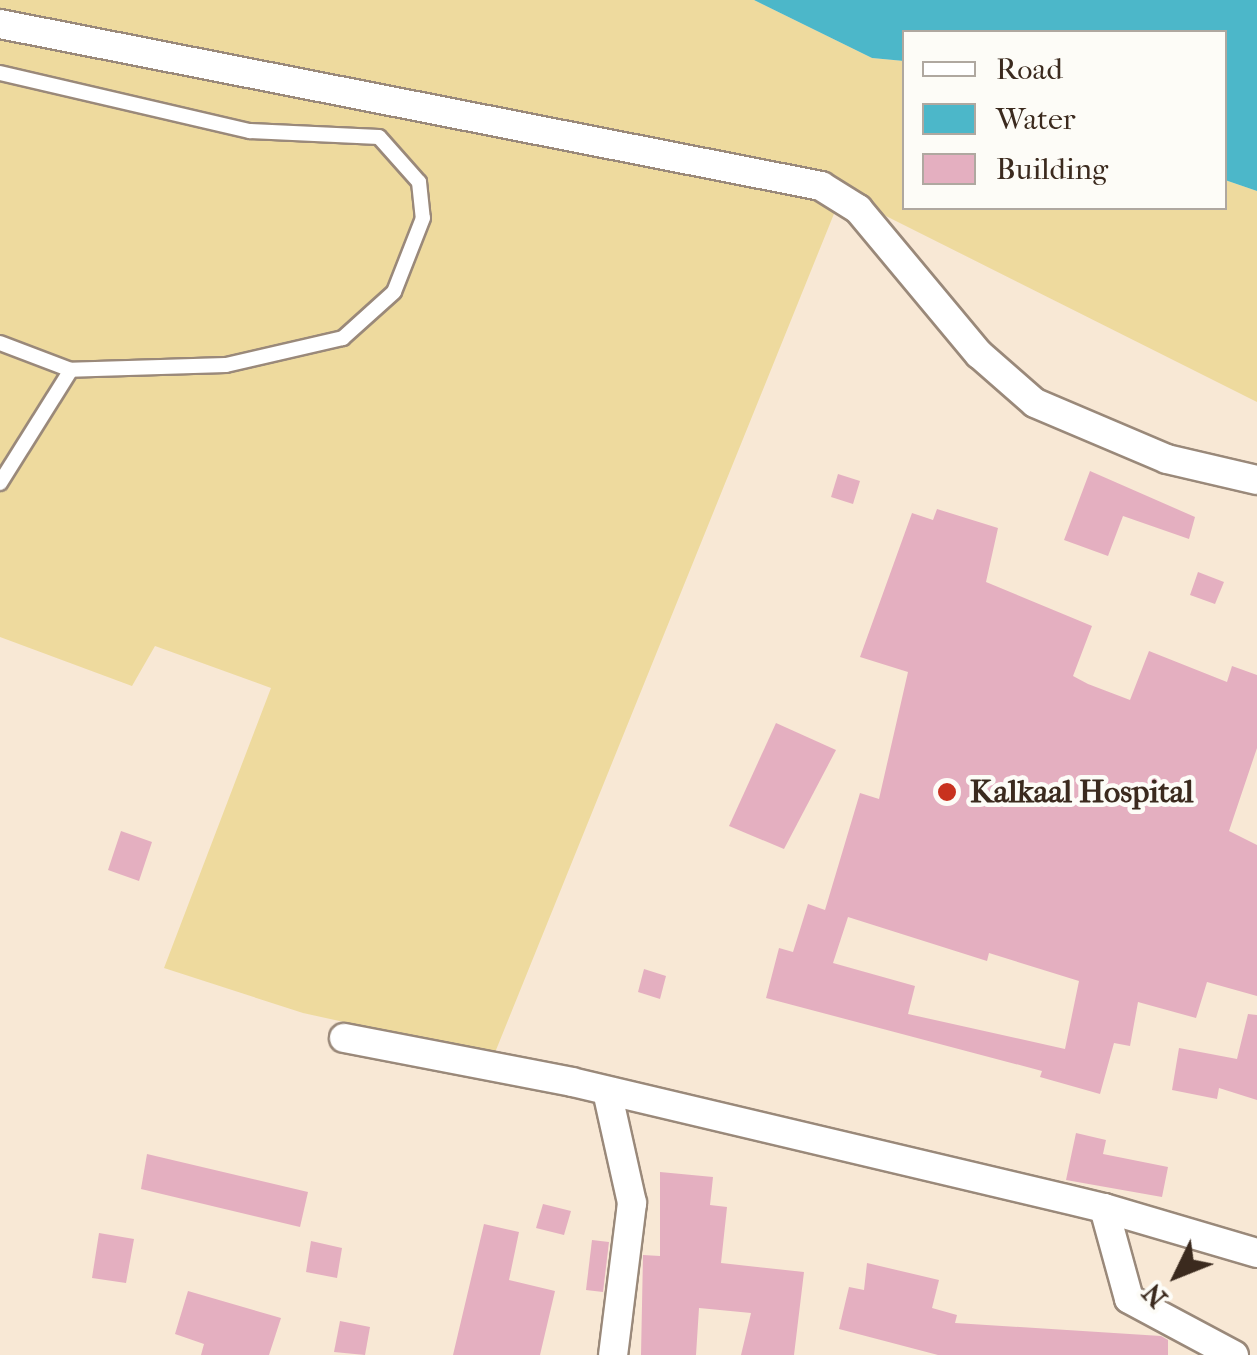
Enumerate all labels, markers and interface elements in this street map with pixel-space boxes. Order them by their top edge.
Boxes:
legend [902,30,1227,210]
text: Road [996,52,1063,87]
text: Water [996,102,1076,137]
text: Building [996,152,1108,187]
place label: Kalkaal Hospital [970,773,1193,811]
marker: Kalkaal Hospital [934,779,960,805]
north arrow [1127,1225,1227,1325]
text: N [1135,1277,1174,1315]

